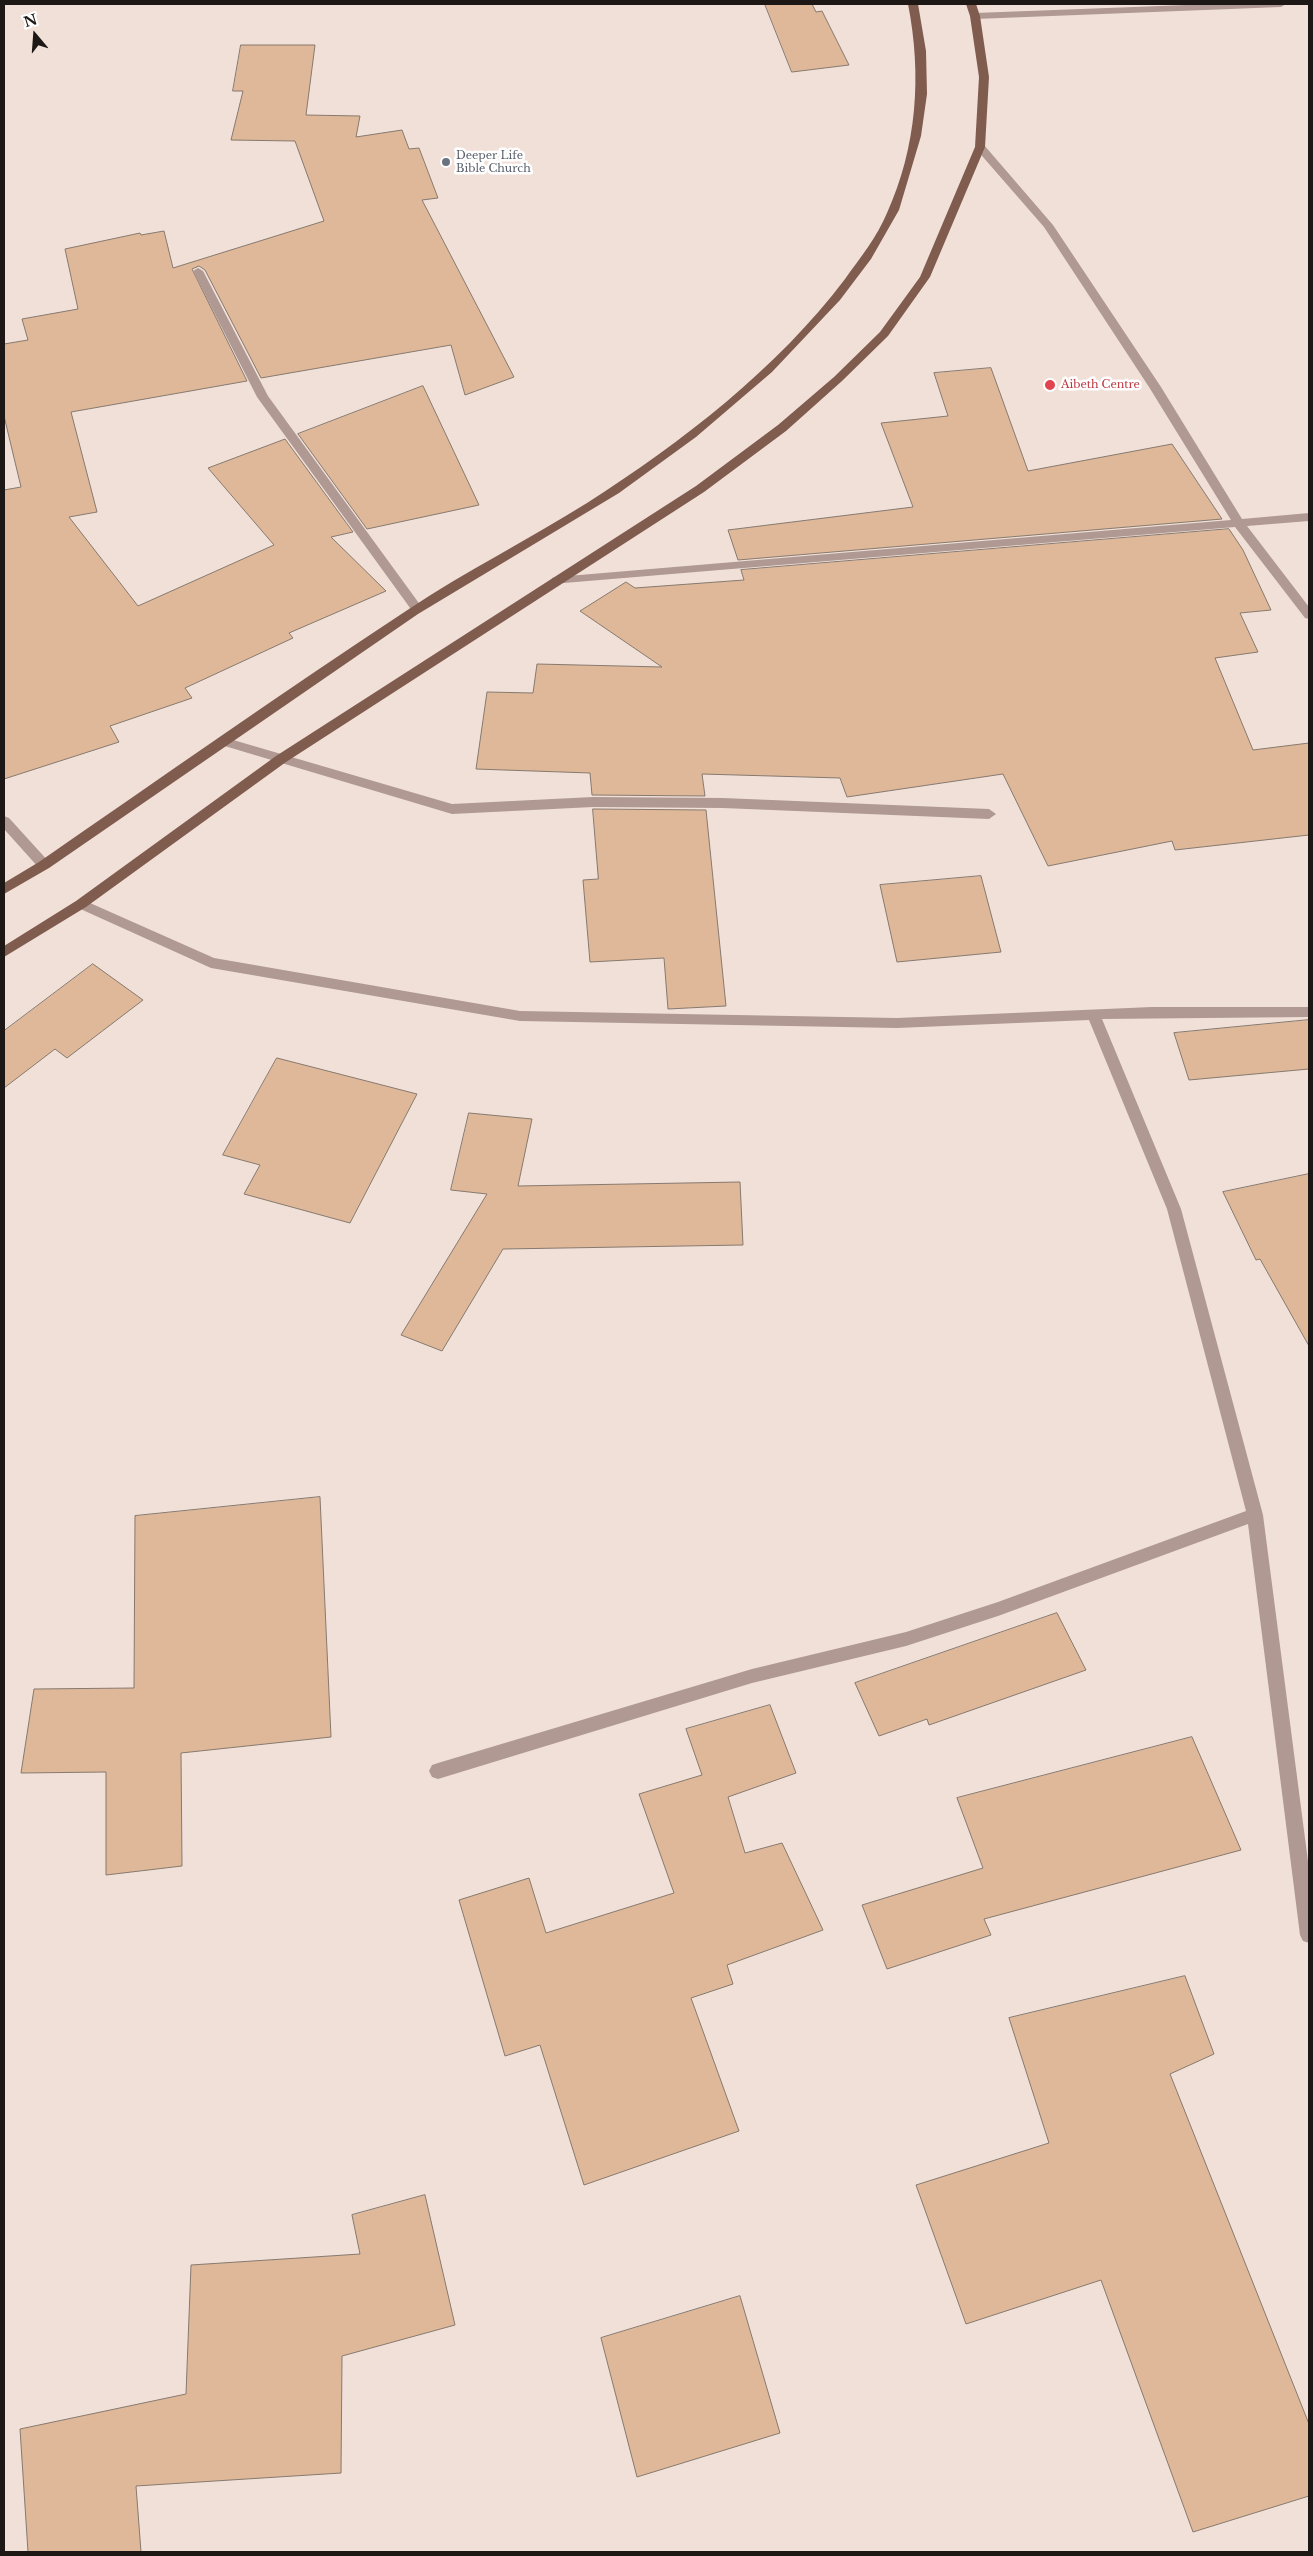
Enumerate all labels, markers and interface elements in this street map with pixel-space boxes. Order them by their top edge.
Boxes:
north arrow [10,10,60,60]
text: N [21,10,39,31]
place label: Deeper Life Bible Church [456,149,531,175]
marker: Deeper Life Bible Church [440,156,452,168]
marker: Aibeth Centre [1043,378,1057,392]
place label: Aibeth Centre [1061,378,1140,392]

